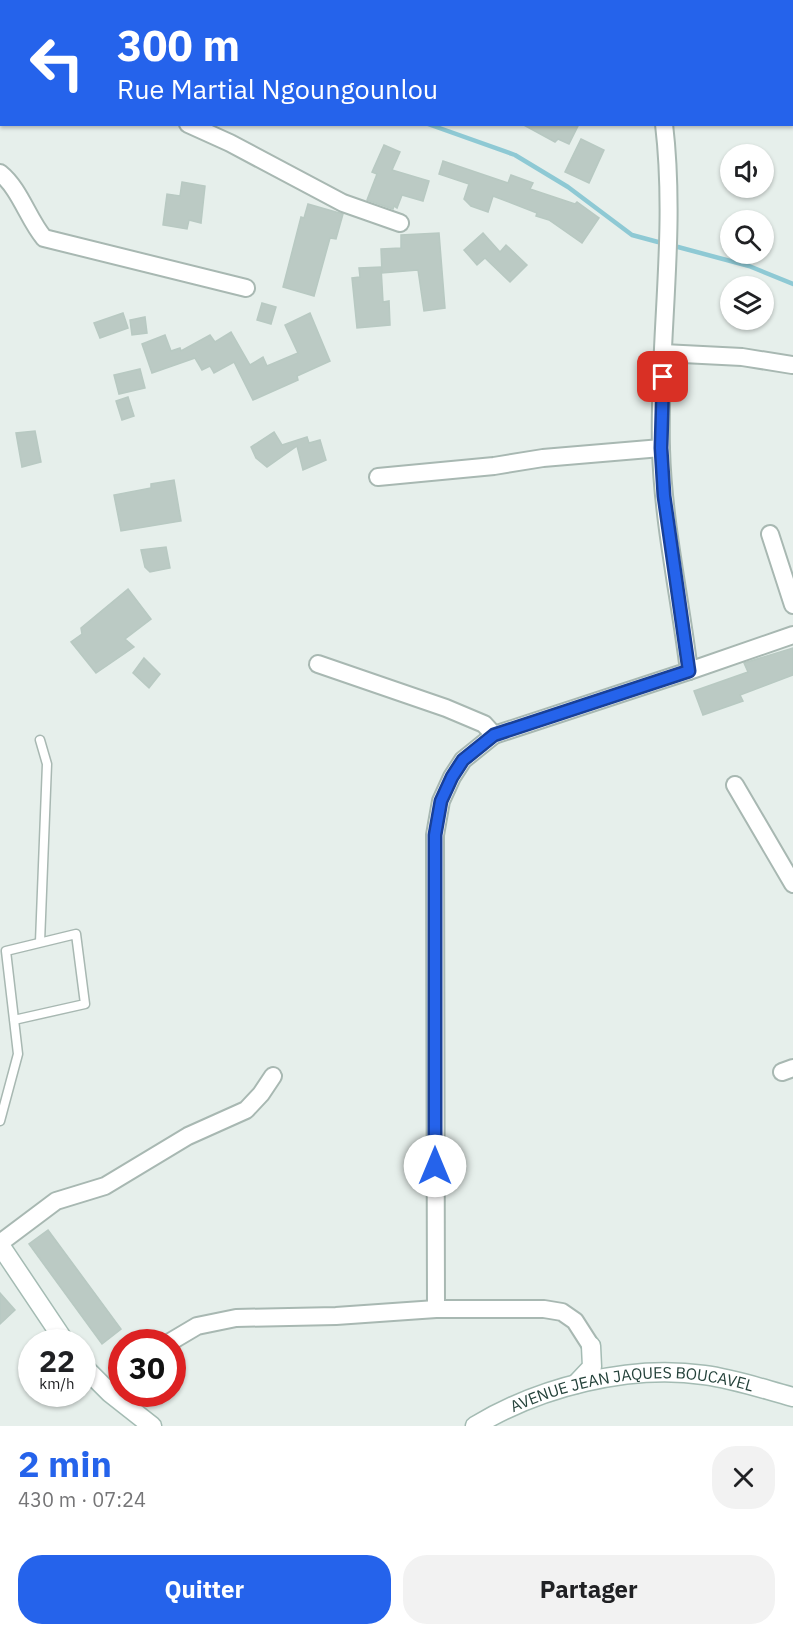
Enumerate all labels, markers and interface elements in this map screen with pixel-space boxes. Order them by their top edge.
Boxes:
text: 300 m [117,18,240,73]
icon: left [18,24,96,102]
text: Rue Martial Ngoungounlou [117,71,438,106]
map controls [720,144,774,330]
button: sound [720,144,774,198]
button: search [720,210,774,264]
button: layers [720,276,774,330]
pin [637,351,688,402]
icon: arrive [646,360,679,393]
position arrow [403,1134,467,1198]
speed limit sign: 30 [108,1329,186,1407]
text: 22 [39,1341,75,1380]
street label: AVENUE JEAN JAQUES BOUCAVEL [507,1362,756,1416]
text: km/h [39,1374,75,1393]
text: 2 min [18,1440,112,1487]
button: close [712,1446,775,1509]
text: 430 m · 07:24 [18,1486,146,1513]
button: Quitter [18,1555,391,1624]
button: Partager [403,1555,775,1624]

